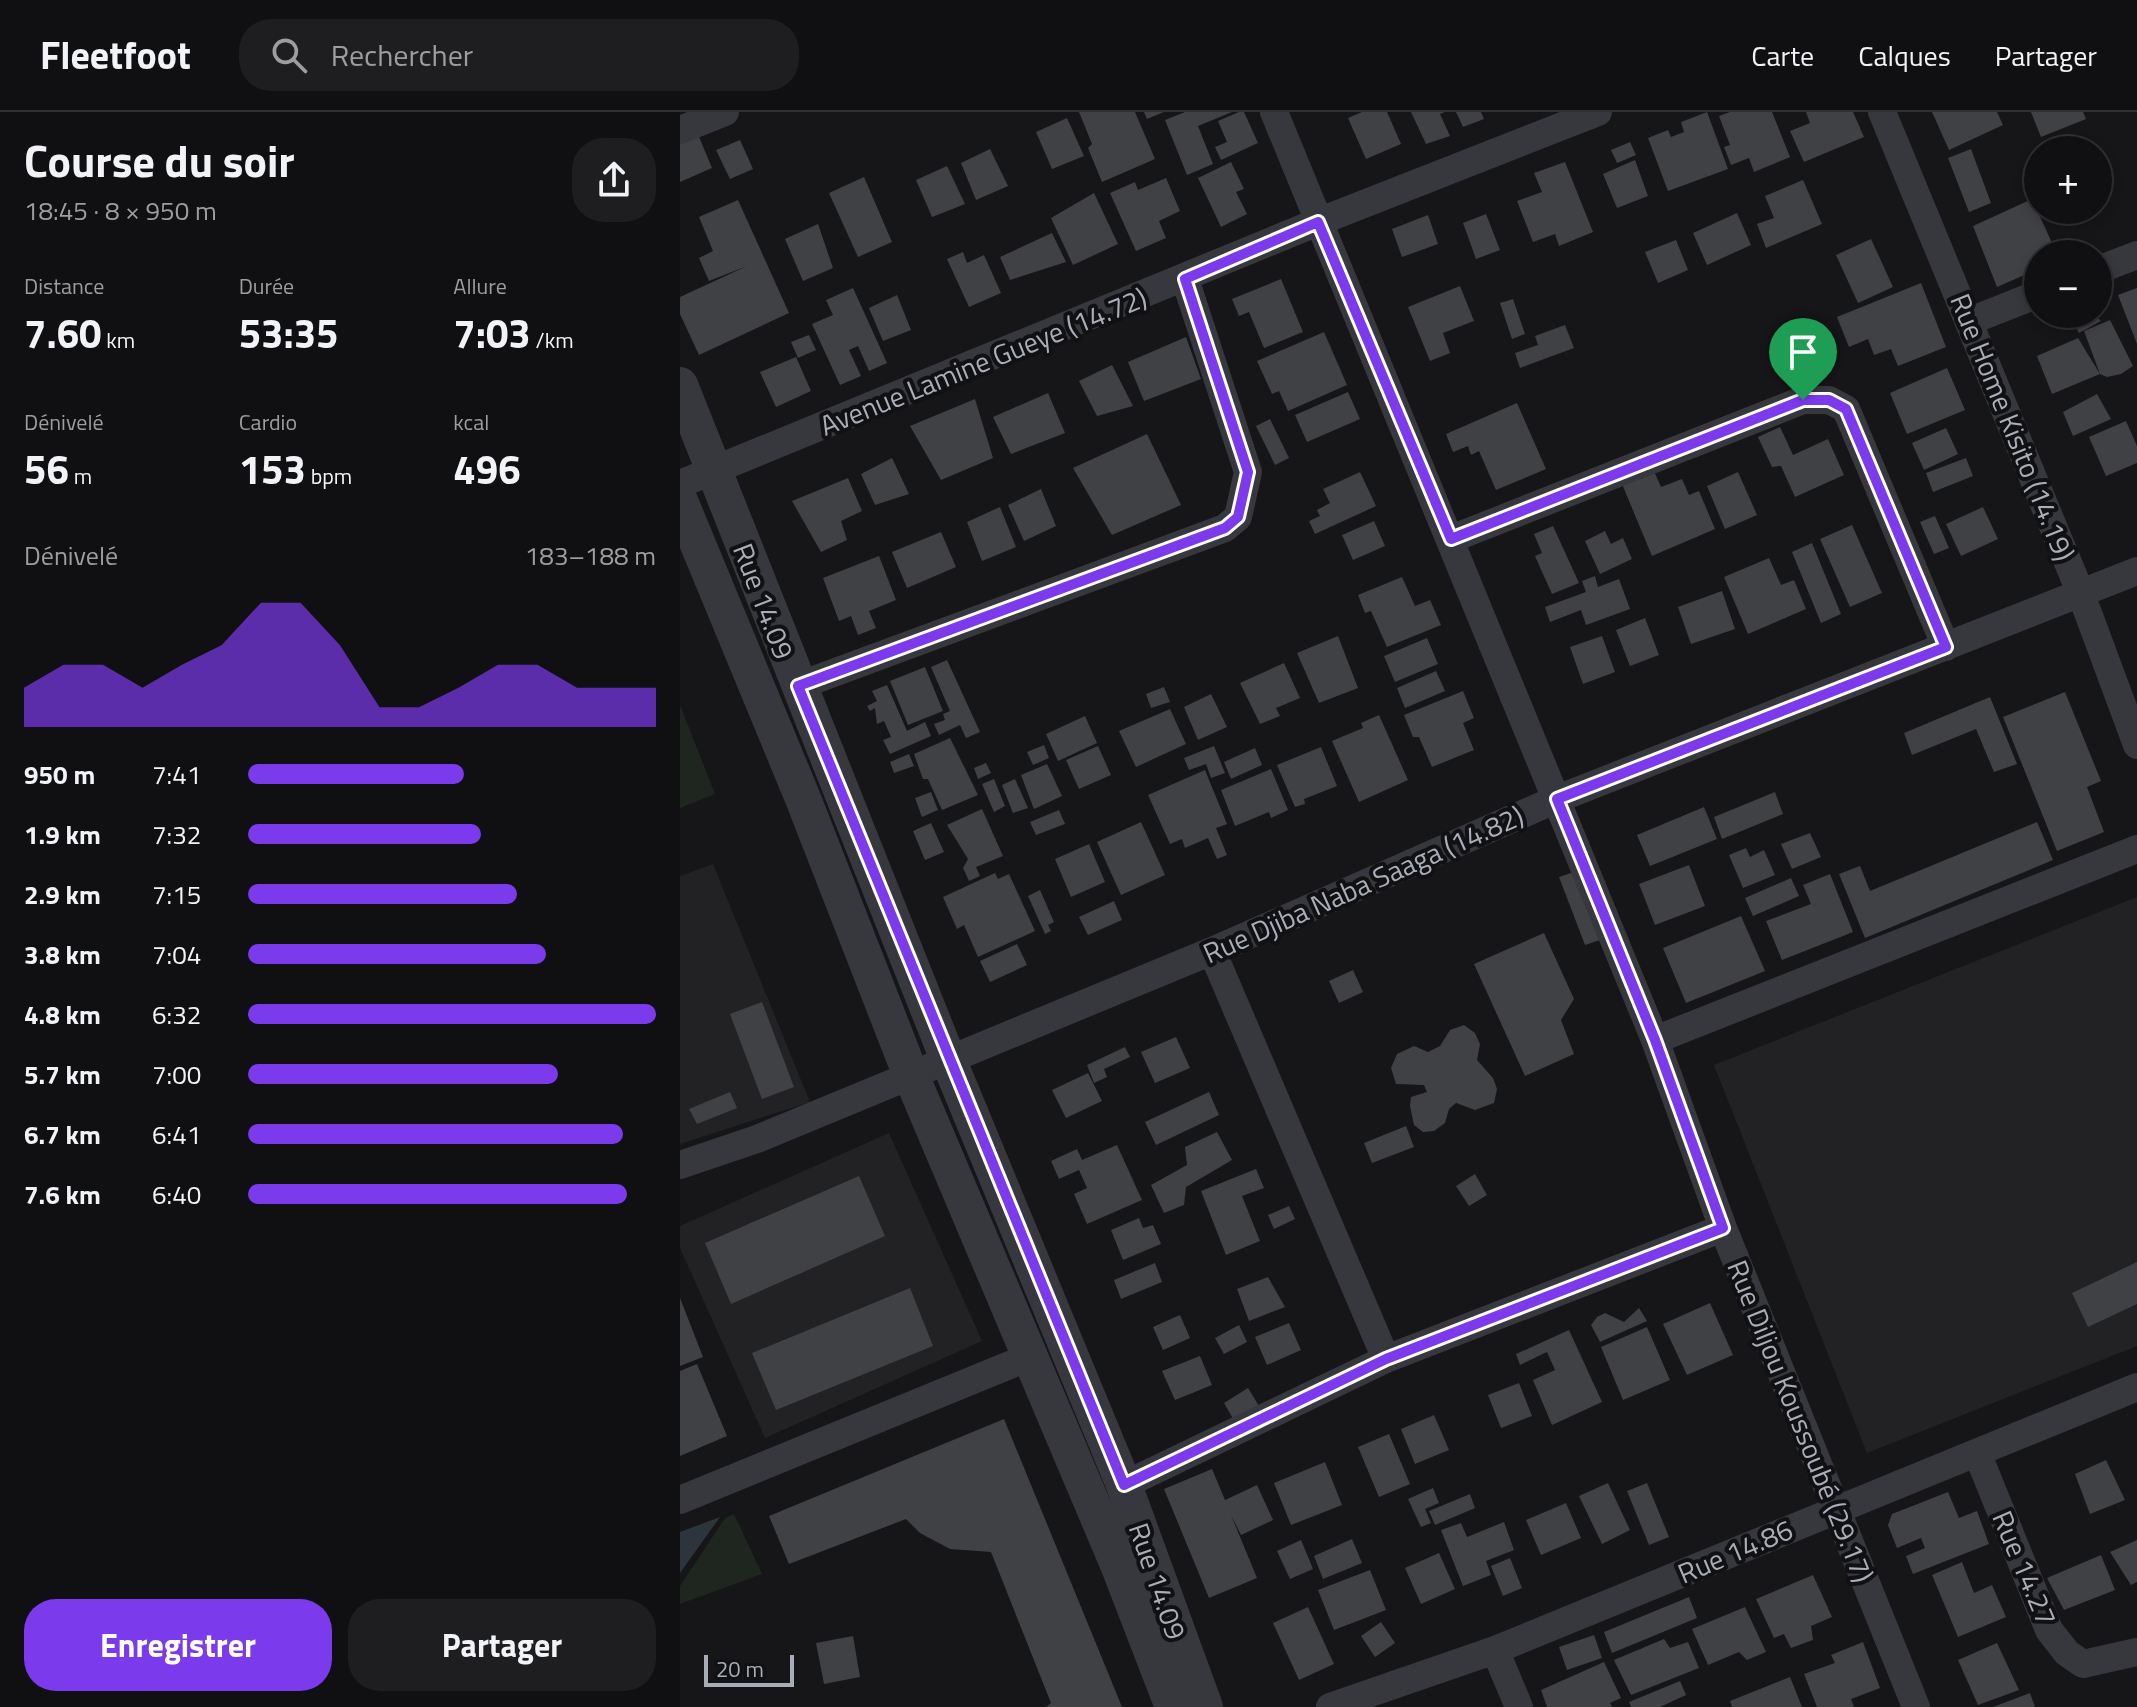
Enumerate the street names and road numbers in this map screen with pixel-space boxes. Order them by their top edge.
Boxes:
street label: Avenue Lamine Gueye (14.72) [813,276,1153,446]
street label: Rue Home Kisito (14.19) [1940,287,2086,567]
street label: Rue 14.09 [722,537,806,665]
street label: Rue Djiba Naba Saaga (14.82) [1196,794,1530,974]
street label: Rue Diljou Koussoubé (29.17) [1717,1253,1885,1589]
street label: Rue 14.27 [1982,1504,2068,1632]
street label: Rue 14.86 [1671,1508,1799,1594]
street label: Rue 14.09 [1118,1517,1198,1645]

